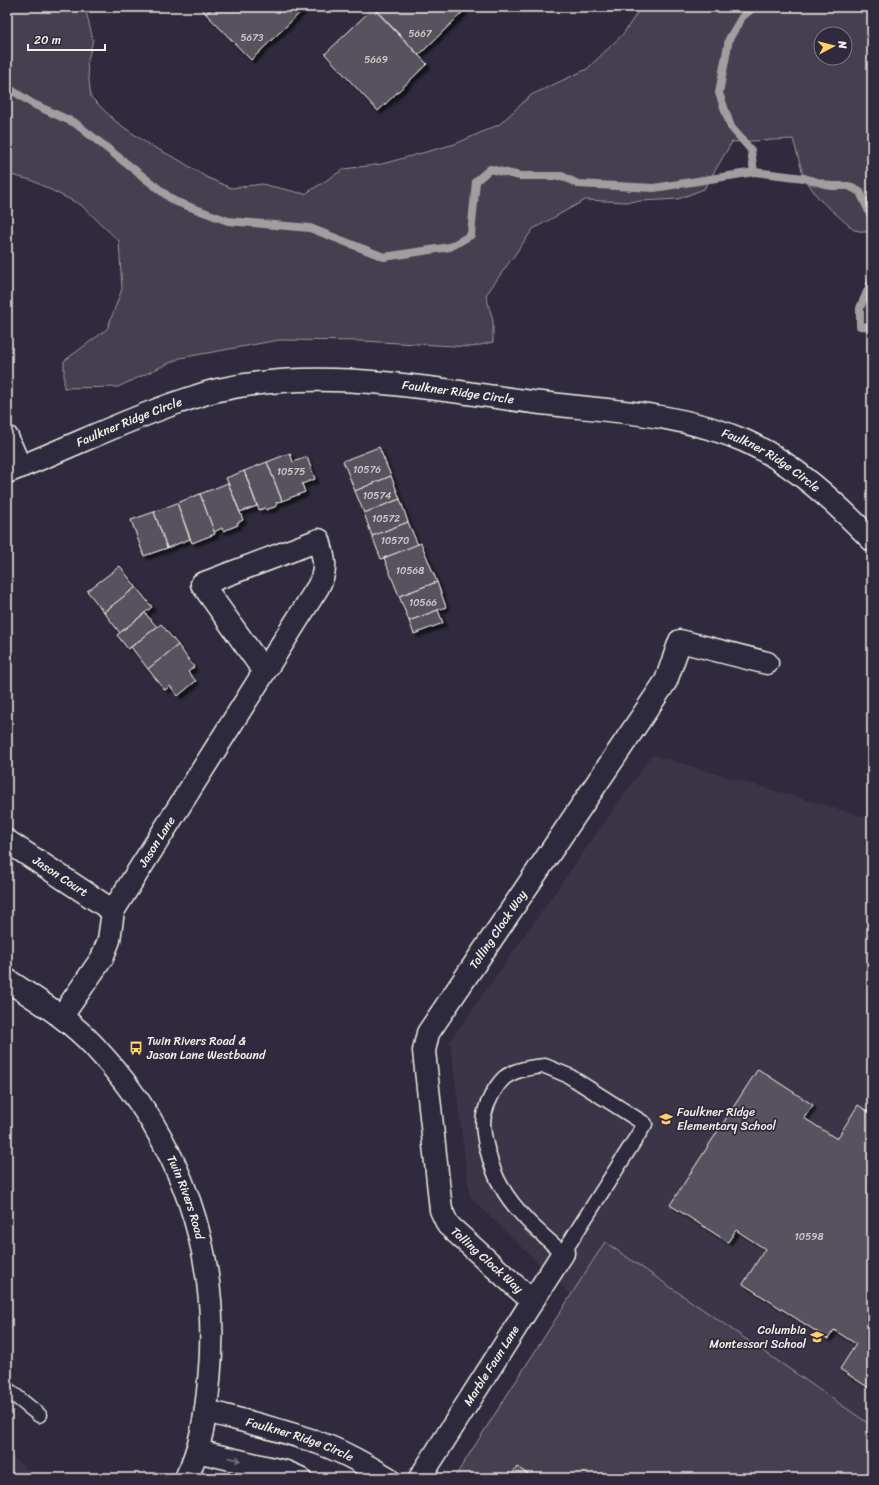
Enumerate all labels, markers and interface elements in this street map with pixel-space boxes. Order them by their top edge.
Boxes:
house number: 5667 [408,25,433,43]
scale bar [28,26,105,52]
north arrow [813,26,853,66]
text: 20 m [34,29,61,51]
house number: 5673 [241,29,264,47]
text: N [832,39,852,50]
house number: 5669 [364,51,388,69]
street label: Faulkner Ridge Circle [401,374,516,410]
street label: Faulkner Ridge Circle [72,391,185,453]
street label: Faulkner Ridge Circle [719,422,826,498]
house number: 10576 [353,461,381,479]
house number: 10575 [277,463,305,481]
house number: 10574 [363,487,391,505]
house number: 10572 [372,510,400,528]
house number: 10570 [381,532,409,550]
house number: 10568 [396,562,424,580]
house number: 10566 [409,594,437,612]
street label: Jason Lane [132,812,181,873]
street label: Jason Court [27,849,93,903]
street label: Tolling Clock Way [463,885,533,974]
place label: Twin Rivers Road & Jason Lane Westbound [146,1030,266,1066]
bus stop icon: Twin Rivers Road & Jason Lane Westbound [128,1040,144,1056]
place label: Faulkner Ridge Elementary School [677,1101,777,1137]
school or university icon: Faulkner Ridge Elementary School [658,1111,674,1127]
street label: Twin Rivers Road [161,1151,211,1242]
street label: Tolling Clock Way [446,1221,529,1299]
house number: 10598 [795,1228,823,1246]
place label: Columbia Montessori School [709,1319,807,1355]
street label: Marble Faun Lane [457,1321,525,1411]
school or university icon: Columbia Montessori School [809,1329,825,1345]
street label: Faulkner Ridge Circle [243,1411,358,1468]
one-way arrow [228,1456,241,1464]

